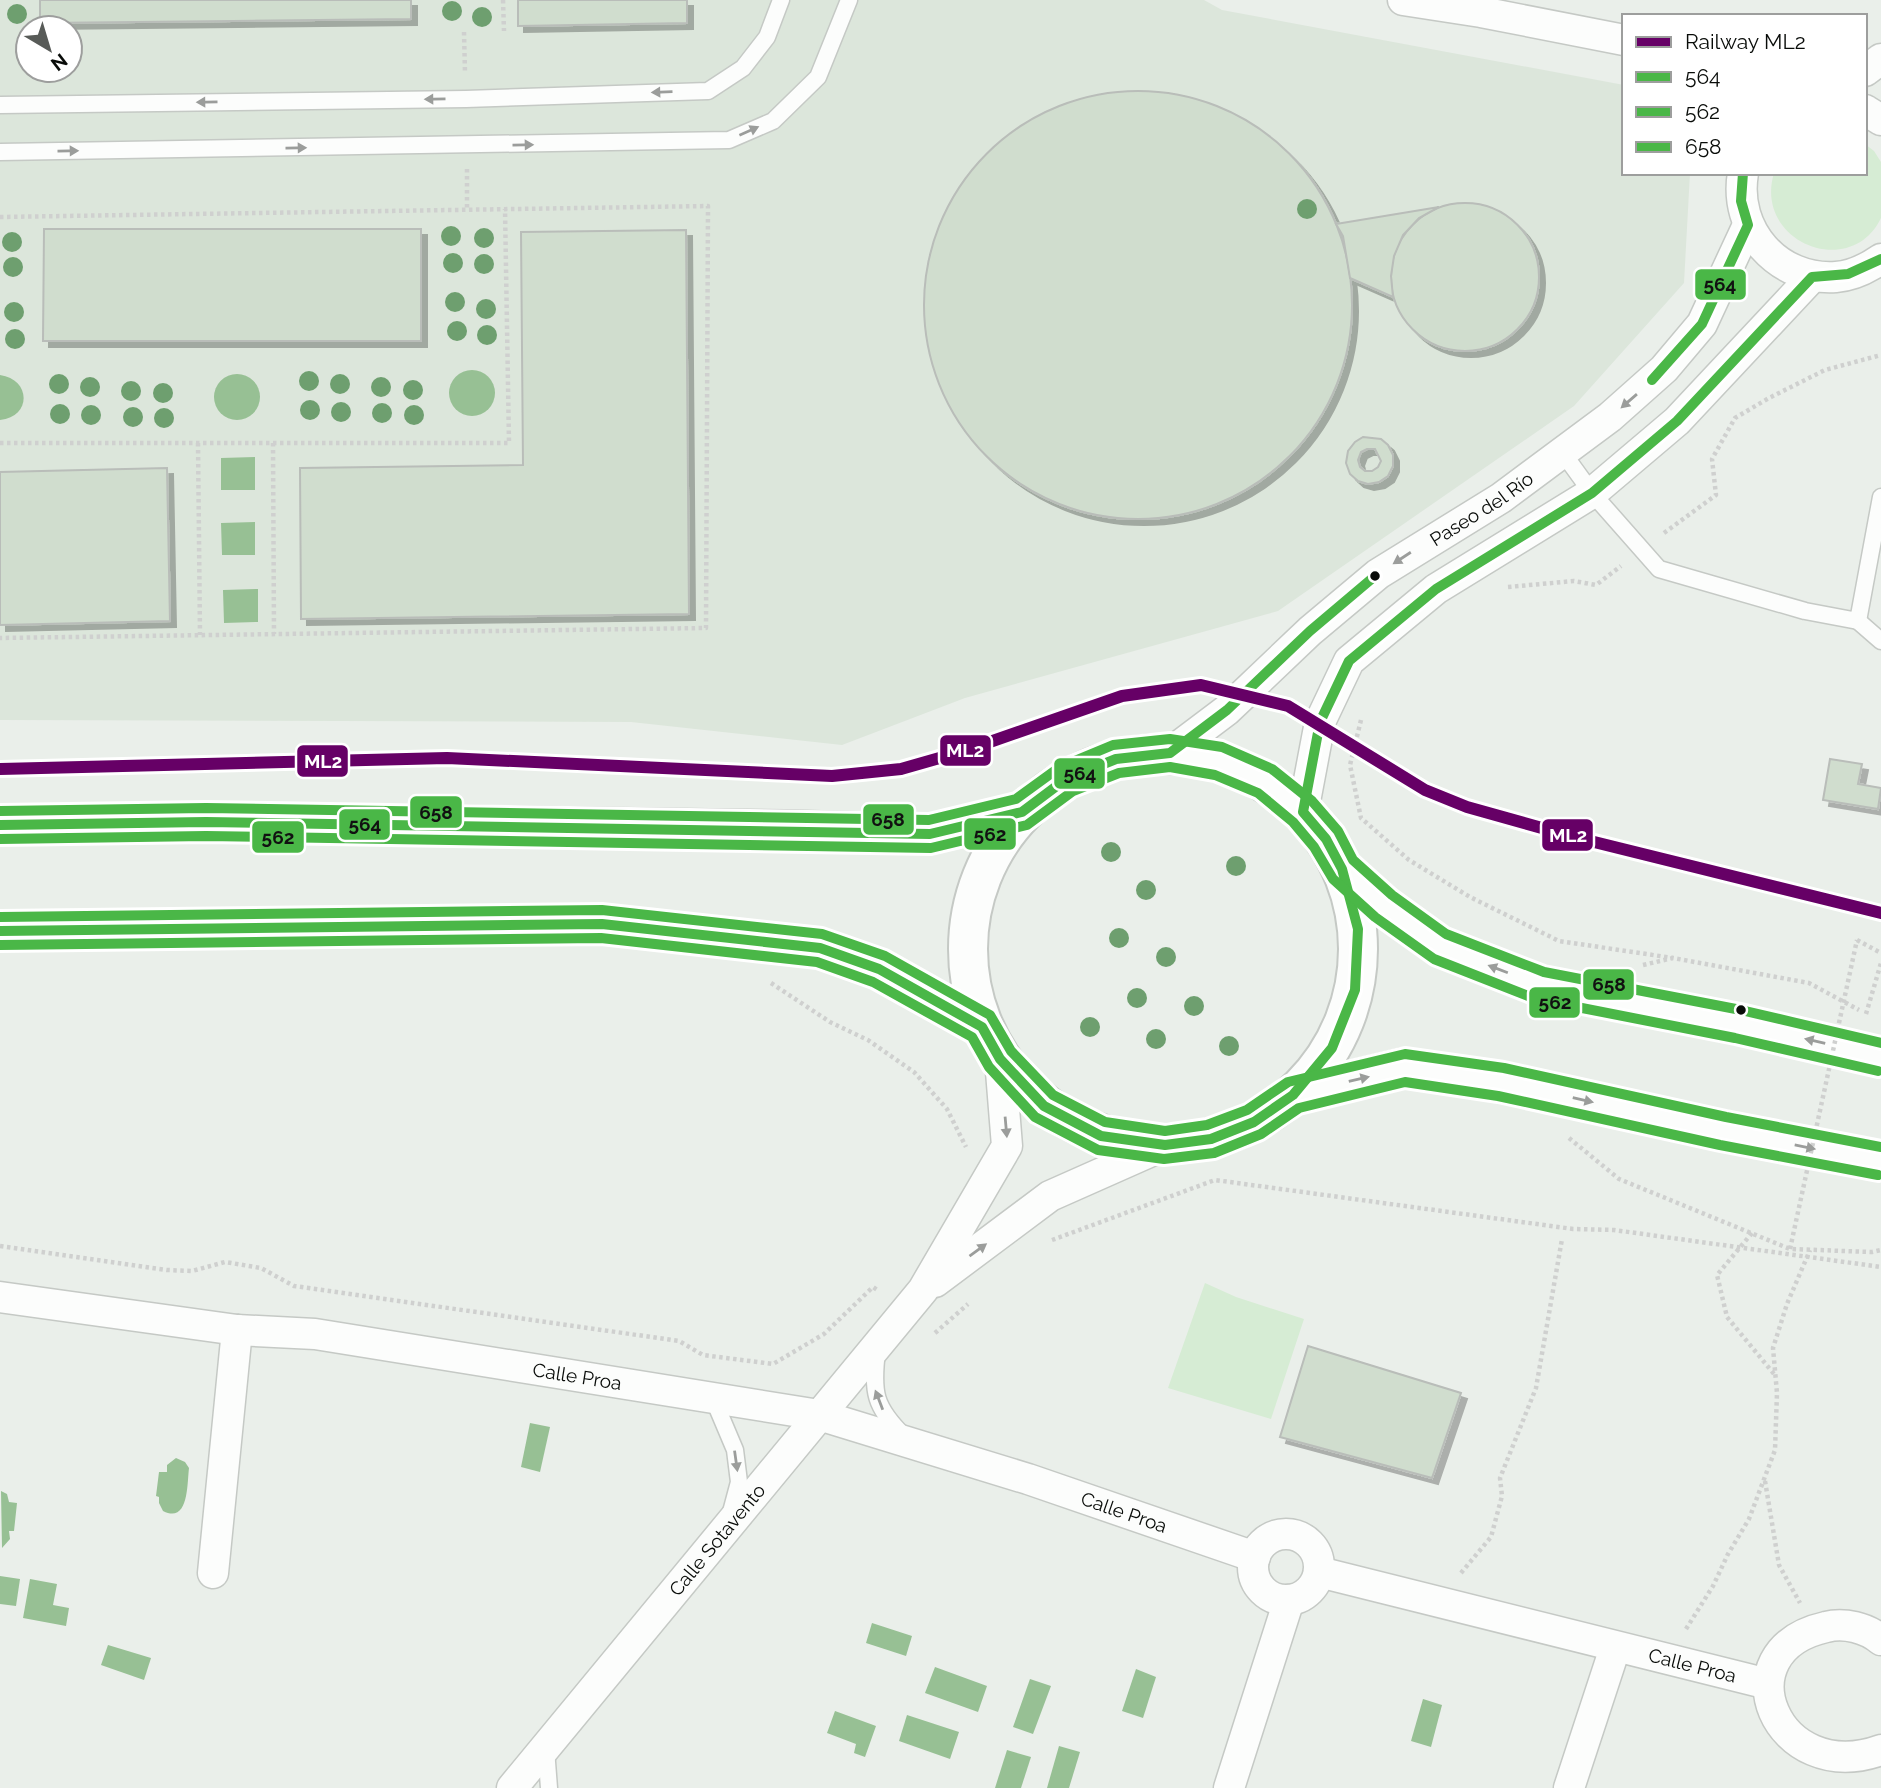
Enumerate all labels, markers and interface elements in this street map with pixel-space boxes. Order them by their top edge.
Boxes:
north arrow [14,14,84,84]
legend [1622,14,1867,175]
text: Railway ML2 [1685,29,1806,54]
text: N [47,49,72,76]
text: 564 [1685,64,1721,89]
one-way arrow [651,87,673,98]
one-way arrow [424,94,446,105]
one-way arrow [196,96,218,108]
text: 562 [1685,99,1720,124]
one-way arrow [739,126,760,137]
text: 658 [1685,134,1722,159]
one-way arrow [512,139,534,150]
one-way arrow [285,142,307,154]
one-way arrow [57,145,79,157]
line badge: 564 [1694,268,1747,301]
text: 564 [1704,273,1737,295]
one-way arrow [1620,393,1638,409]
street label: Paseo del Río [1426,467,1537,550]
one-way arrow [1393,551,1411,565]
unlabelled marker [1368,569,1382,583]
line badge: ML2 [939,734,992,767]
text: ML2 [946,739,984,761]
line badge: ML2 [296,744,349,778]
text: ML2 [304,750,342,772]
line badge: 564 [1053,757,1106,790]
text: 564 [1064,762,1097,784]
line badge: 658 [409,795,463,829]
text: 658 [419,801,453,823]
line badge: 658 [862,803,915,836]
line badge: 564 [338,808,391,841]
text: 658 [871,808,905,830]
text: 564 [349,813,382,835]
line badge: 562 [963,817,1017,851]
line badge: ML2 [1541,818,1594,852]
line badge: 562 [251,820,305,854]
text: 562 [974,823,1006,845]
text: ML2 [1549,824,1587,846]
text: 562 [262,826,294,848]
one-way arrow [1487,964,1508,975]
line badge: 658 [1582,968,1635,1001]
text: 658 [1592,973,1626,995]
line badge: 562 [1528,986,1581,1019]
text: 562 [1539,991,1571,1013]
unlabelled marker [1734,1003,1748,1017]
one-way arrow [1803,1036,1825,1047]
one-way arrow [1348,1073,1370,1084]
one-way arrow [1572,1095,1594,1106]
one-way arrow [1001,1116,1012,1138]
one-way arrow [1794,1141,1816,1152]
one-way arrow [969,1243,987,1257]
street label: Calle Proa [531,1358,623,1394]
one-way arrow [873,1389,884,1410]
one-way arrow [731,1450,742,1472]
street label: Calle Sotavento [664,1479,769,1600]
street label: Calle Proa [1078,1487,1170,1537]
street label: Calle Proa [1646,1644,1739,1687]

